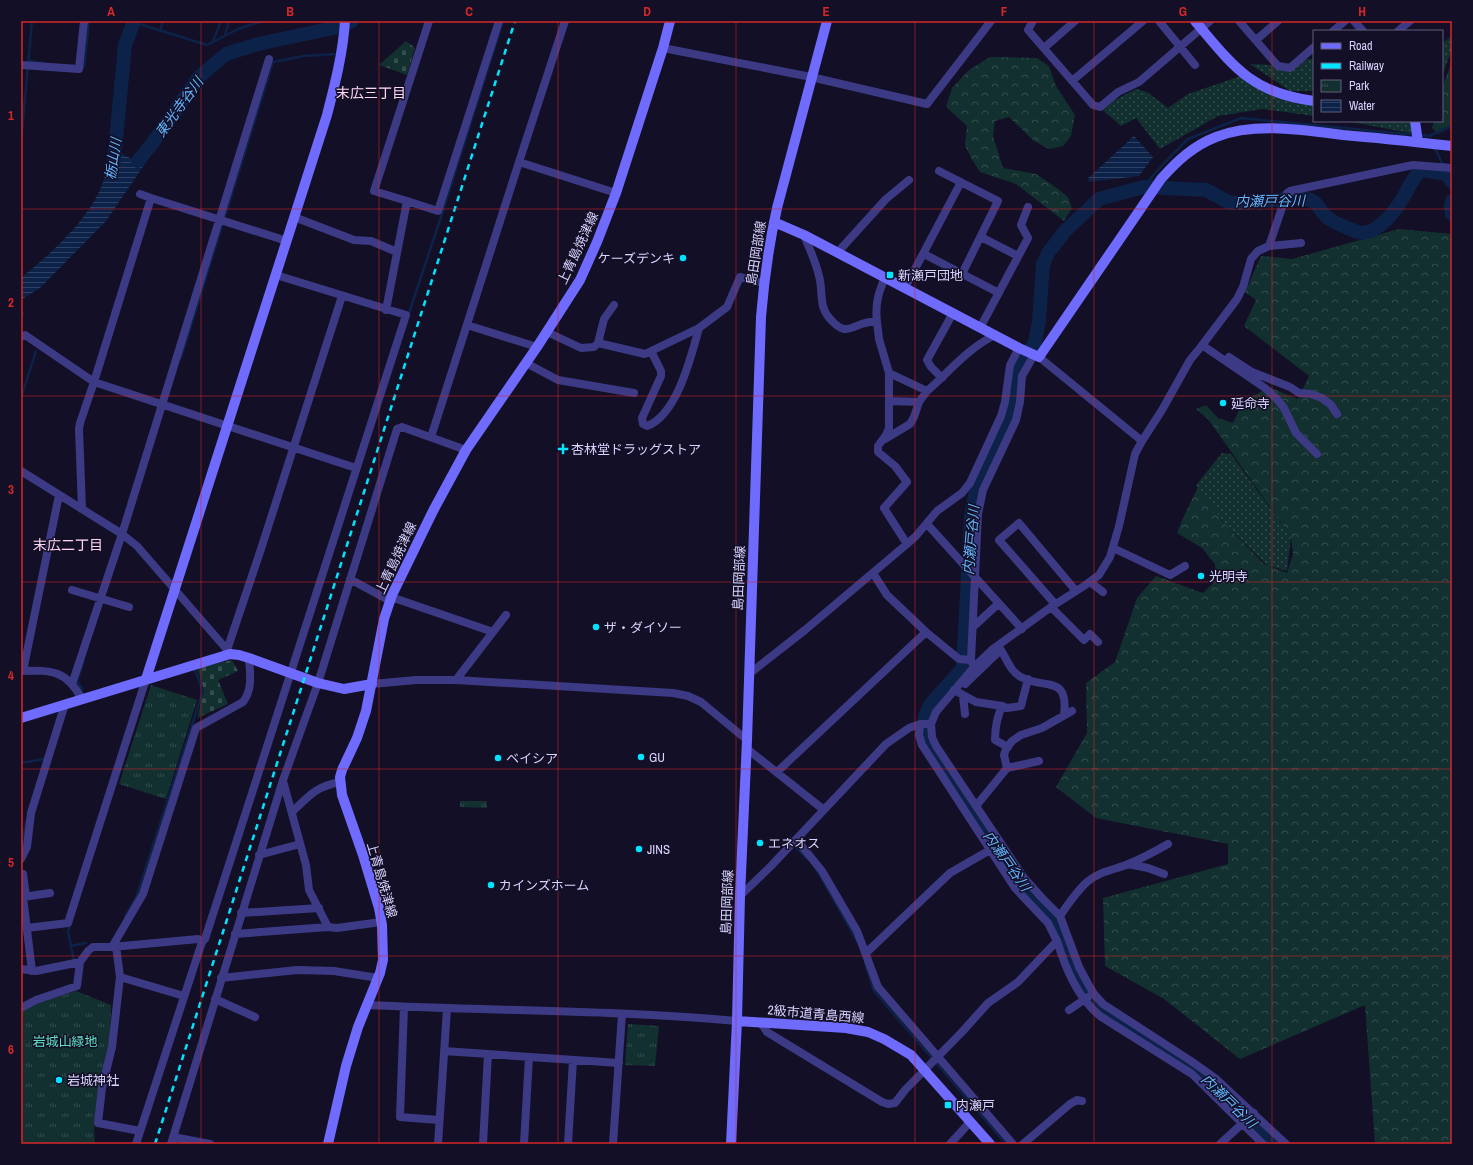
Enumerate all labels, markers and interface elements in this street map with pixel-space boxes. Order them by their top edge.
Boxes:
text: A [107,3,115,20]
text: B [286,3,294,20]
text: C [465,3,473,20]
text: D [643,3,651,20]
text: E [822,3,830,20]
text: F [1001,3,1008,20]
text: G [1179,3,1187,20]
text: H [1358,3,1366,20]
legend [1313,30,1443,122]
text: Road [1349,38,1373,54]
text: Railway [1349,58,1384,74]
water label: 東光寺谷川 [151,72,208,141]
text: Park [1349,78,1369,94]
district label: 末広三丁目 [336,84,406,102]
text: Water [1349,98,1376,114]
text: 1 [8,107,14,124]
water label: 栃山川 [101,135,125,181]
water label: 内瀬戸谷川 [1235,191,1307,211]
street label: 上青島焼津線 [554,209,602,287]
street label: 島田岡部線 [743,220,769,286]
place label: ケーズデンキ [598,250,675,267]
marker: ケーズデンキ [678,253,688,263]
place label: 新瀬戸団地 [898,267,963,284]
marker: 新瀬戸団地 [885,270,895,280]
text: 2 [8,294,14,311]
place label: 延命寺 [1231,395,1270,412]
marker: 延命寺 [1218,398,1228,408]
place label: 杏林堂ドラッグストア [571,441,701,458]
marker: 杏林堂ドラッグストア [558,444,568,454]
text: 3 [8,481,14,498]
water label: 内瀬戸谷川 [959,502,983,576]
street label: 上青島焼津線 [372,519,420,597]
district label: 末広二丁目 [33,536,103,554]
street label: 島田岡部線 [729,545,749,611]
place label: 光明寺 [1209,568,1248,585]
marker: 光明寺 [1196,571,1206,581]
place label: ザ・ダイソー [604,619,682,636]
marker: ザ・ダイソー [591,622,601,632]
text: 4 [8,667,14,684]
place label: GU [649,749,665,766]
place label: ベイシア [506,750,558,767]
marker: GU [636,752,646,762]
marker: ベイシア [493,753,503,763]
water label: 内瀬戸谷川 [980,827,1036,896]
place label: エネオス [768,835,820,852]
marker: エネオス [755,838,765,848]
street label: 上青島焼津線 [363,840,401,920]
place label: JINS [647,841,670,858]
marker: JINS [634,844,644,854]
text: 5 [8,854,14,871]
street label: 島田岡部線 [717,869,737,935]
place label: カインズホーム [499,877,589,894]
marker: カインズホーム [486,880,496,890]
street label: 2級市道青島西線 [767,1001,865,1027]
park label: 岩城山緑地 [32,1033,98,1050]
text: 6 [8,1041,14,1058]
water label: 内瀬戸谷川 [1198,1070,1262,1133]
place label: 岩城神社 [67,1072,119,1089]
marker: 岩城神社 [54,1075,64,1085]
place label: 内瀬戸 [956,1097,995,1114]
marker: 内瀬戸 [943,1100,953,1110]

